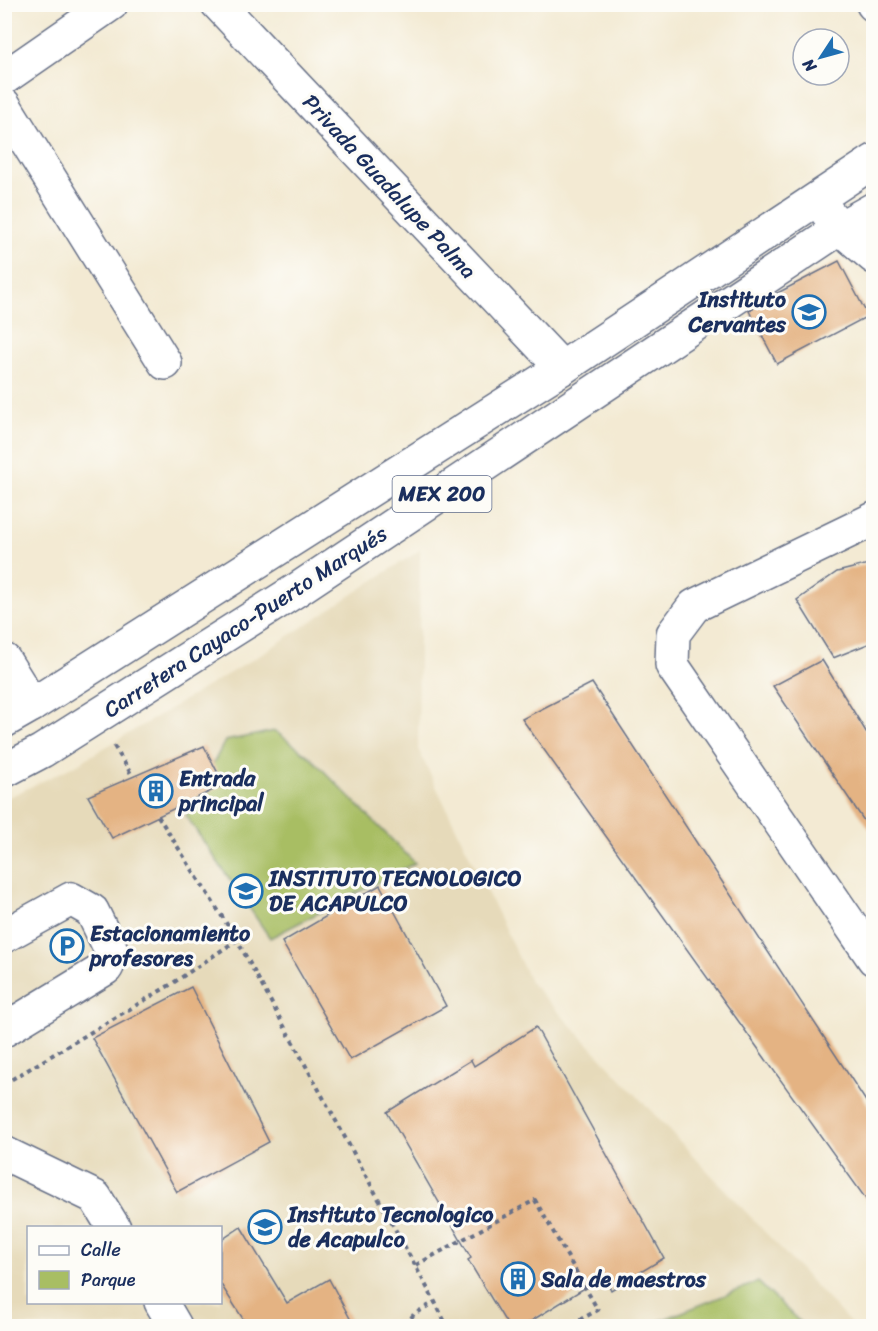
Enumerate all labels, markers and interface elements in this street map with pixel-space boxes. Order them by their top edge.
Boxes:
north arrow [791,27,851,87]
text: N [794,52,825,79]
street label: Privada Guadalupe Palma [293,84,487,288]
place label: Instituto Cervantes [687,280,787,344]
school or university icon: Instituto Cervantes [791,294,827,330]
road number: MEX 200 [392,476,492,512]
street label: Carretera Cayaco-Puerto Marqués [95,514,396,728]
place label: Entrada principal [177,759,264,823]
building icon: Entrada principal [138,773,174,809]
place label: INSTITUTO TECNOLOGICO DE ACAPULCO [268,859,522,923]
school or university icon: INSTITUTO TECNOLOGICO DE ACAPULCO [228,873,264,909]
place label: Estacionamiento profesores [88,914,251,978]
parking icon: Estacionamiento profesores [49,928,85,964]
place label: Instituto Tecnologico de Acapulco [287,1195,494,1259]
school or university icon: Instituto Tecnologico de Acapulco [247,1209,283,1245]
legend [27,1226,222,1304]
text: Calle [81,1234,121,1266]
place label: Sala de maestros [540,1260,707,1299]
building icon: Sala de maestros [500,1261,536,1297]
text: Parque [81,1264,136,1296]

